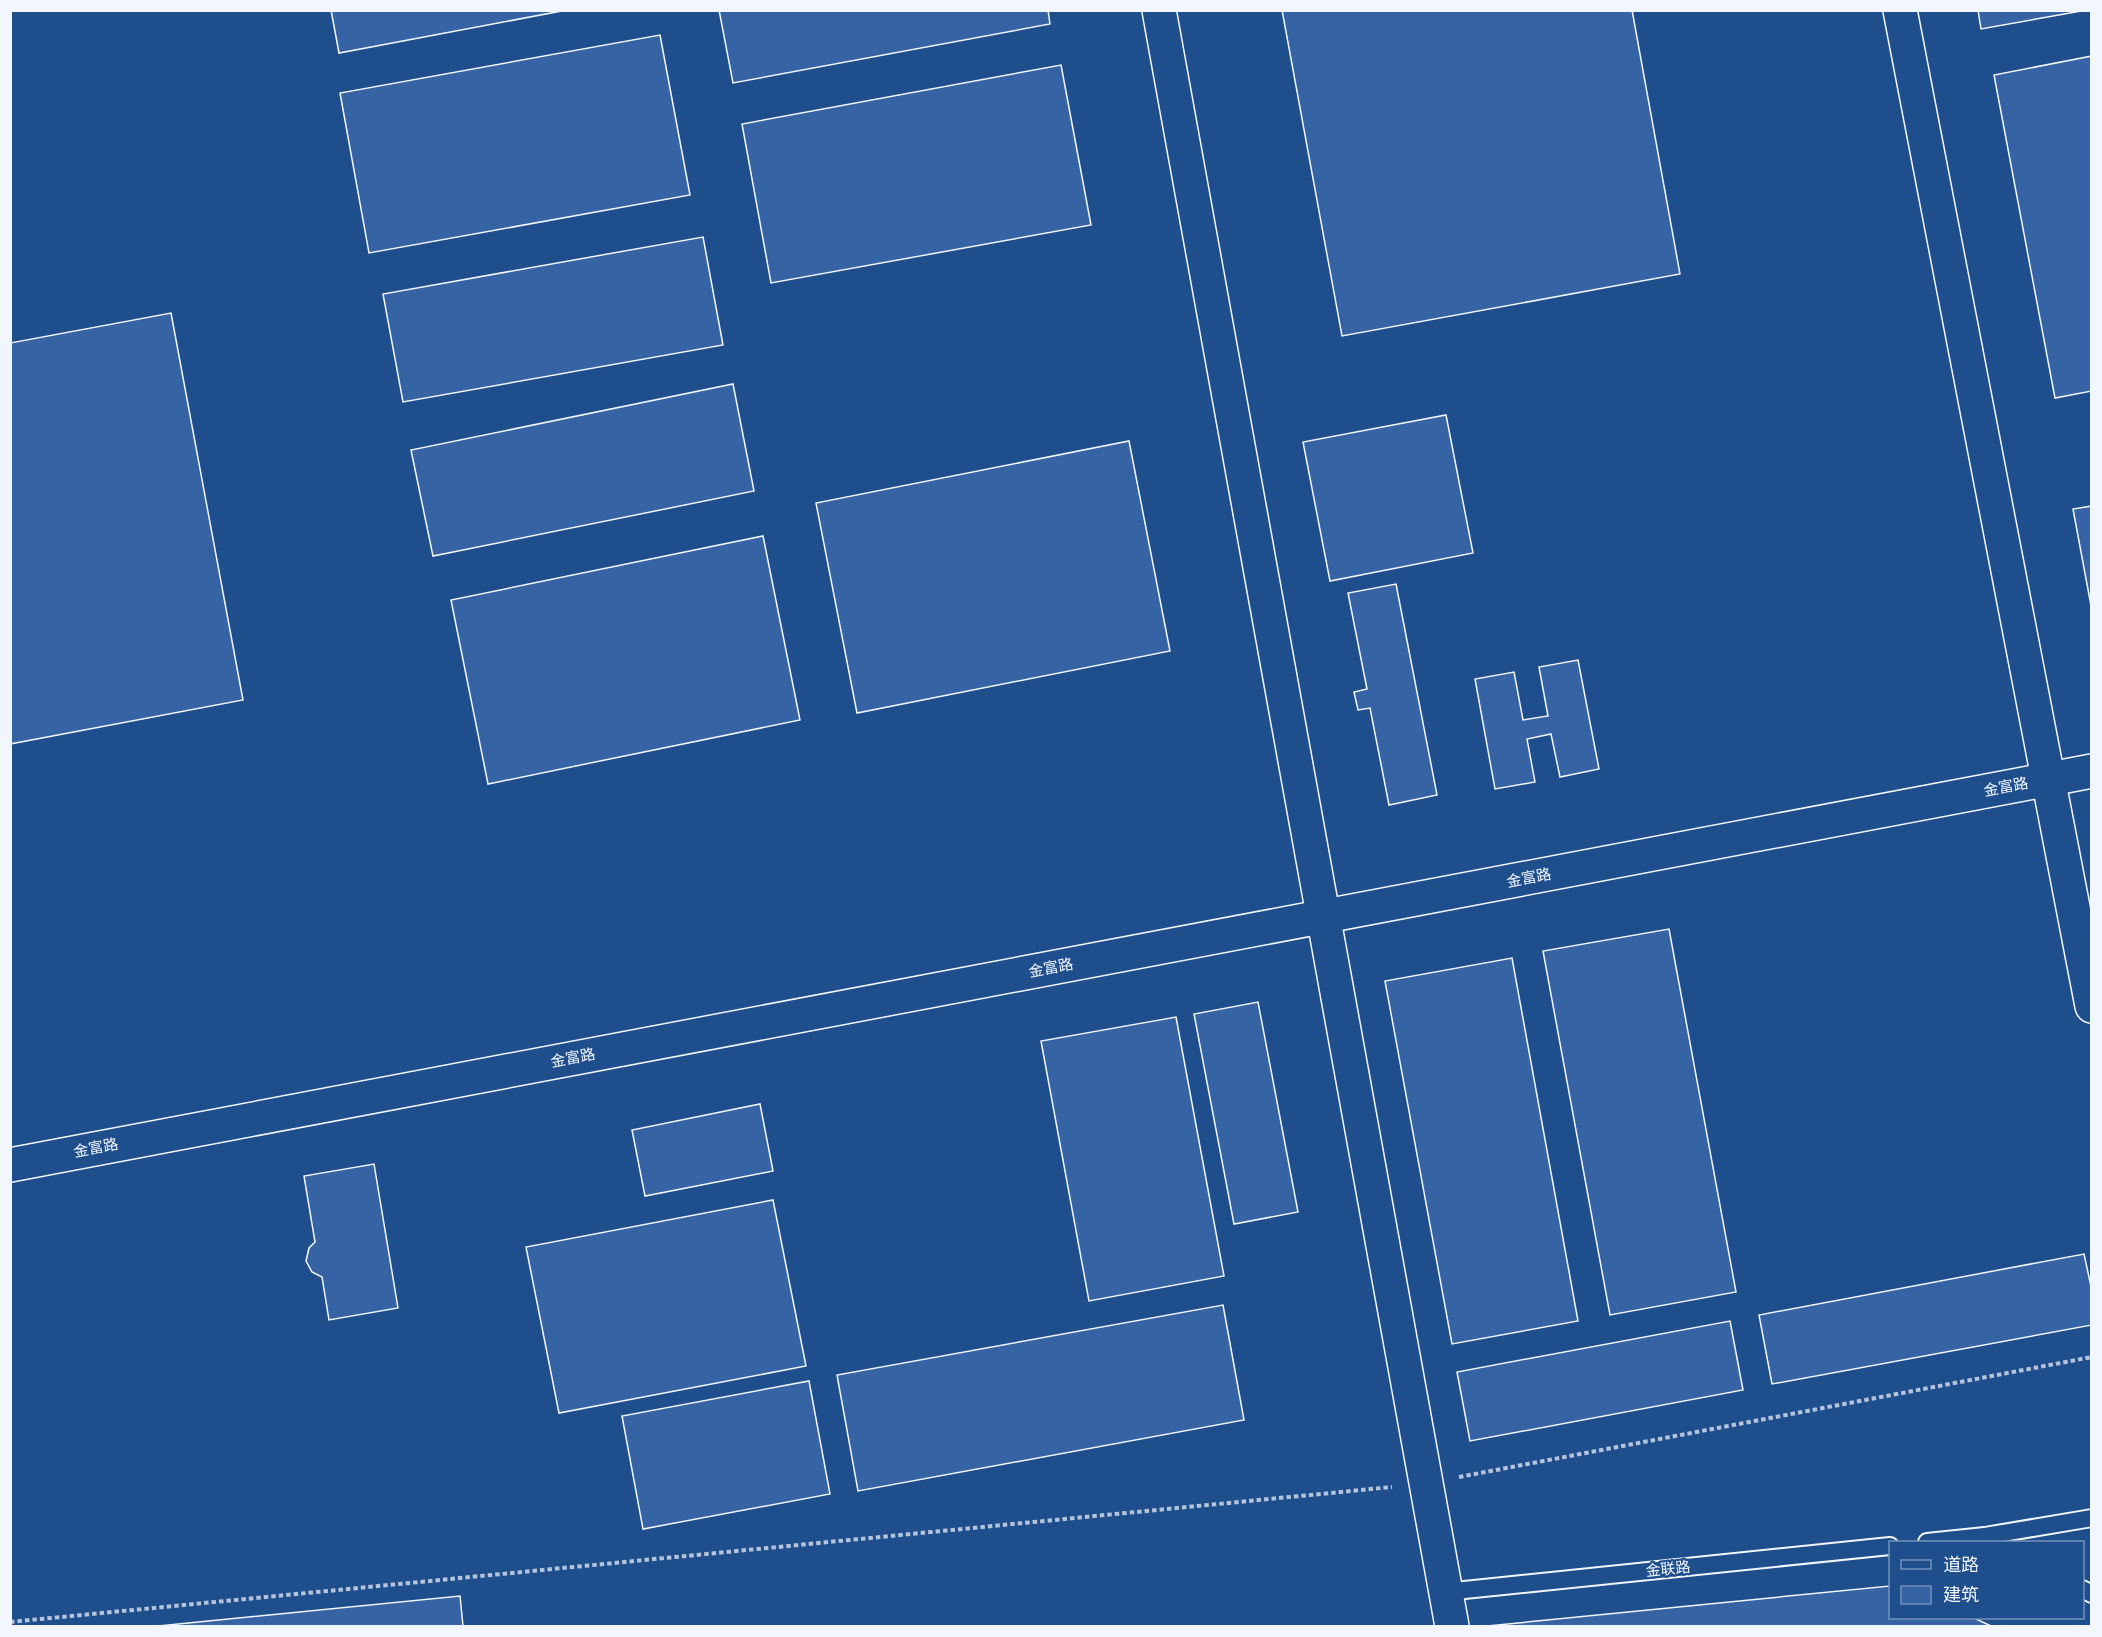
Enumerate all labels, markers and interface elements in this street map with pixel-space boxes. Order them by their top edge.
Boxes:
street label: 金富路 [1982,774,2030,799]
street label: 金富路 [1505,865,1553,890]
street label: 金富路 [1027,955,1075,980]
street label: 金富路 [549,1045,597,1070]
street label: 金富路 [72,1135,120,1160]
legend [1889,1541,2084,1619]
text: 道路 [1943,1554,1979,1574]
street label: 金联路 [1645,1558,1691,1579]
text: 建筑 [1943,1584,1979,1604]

